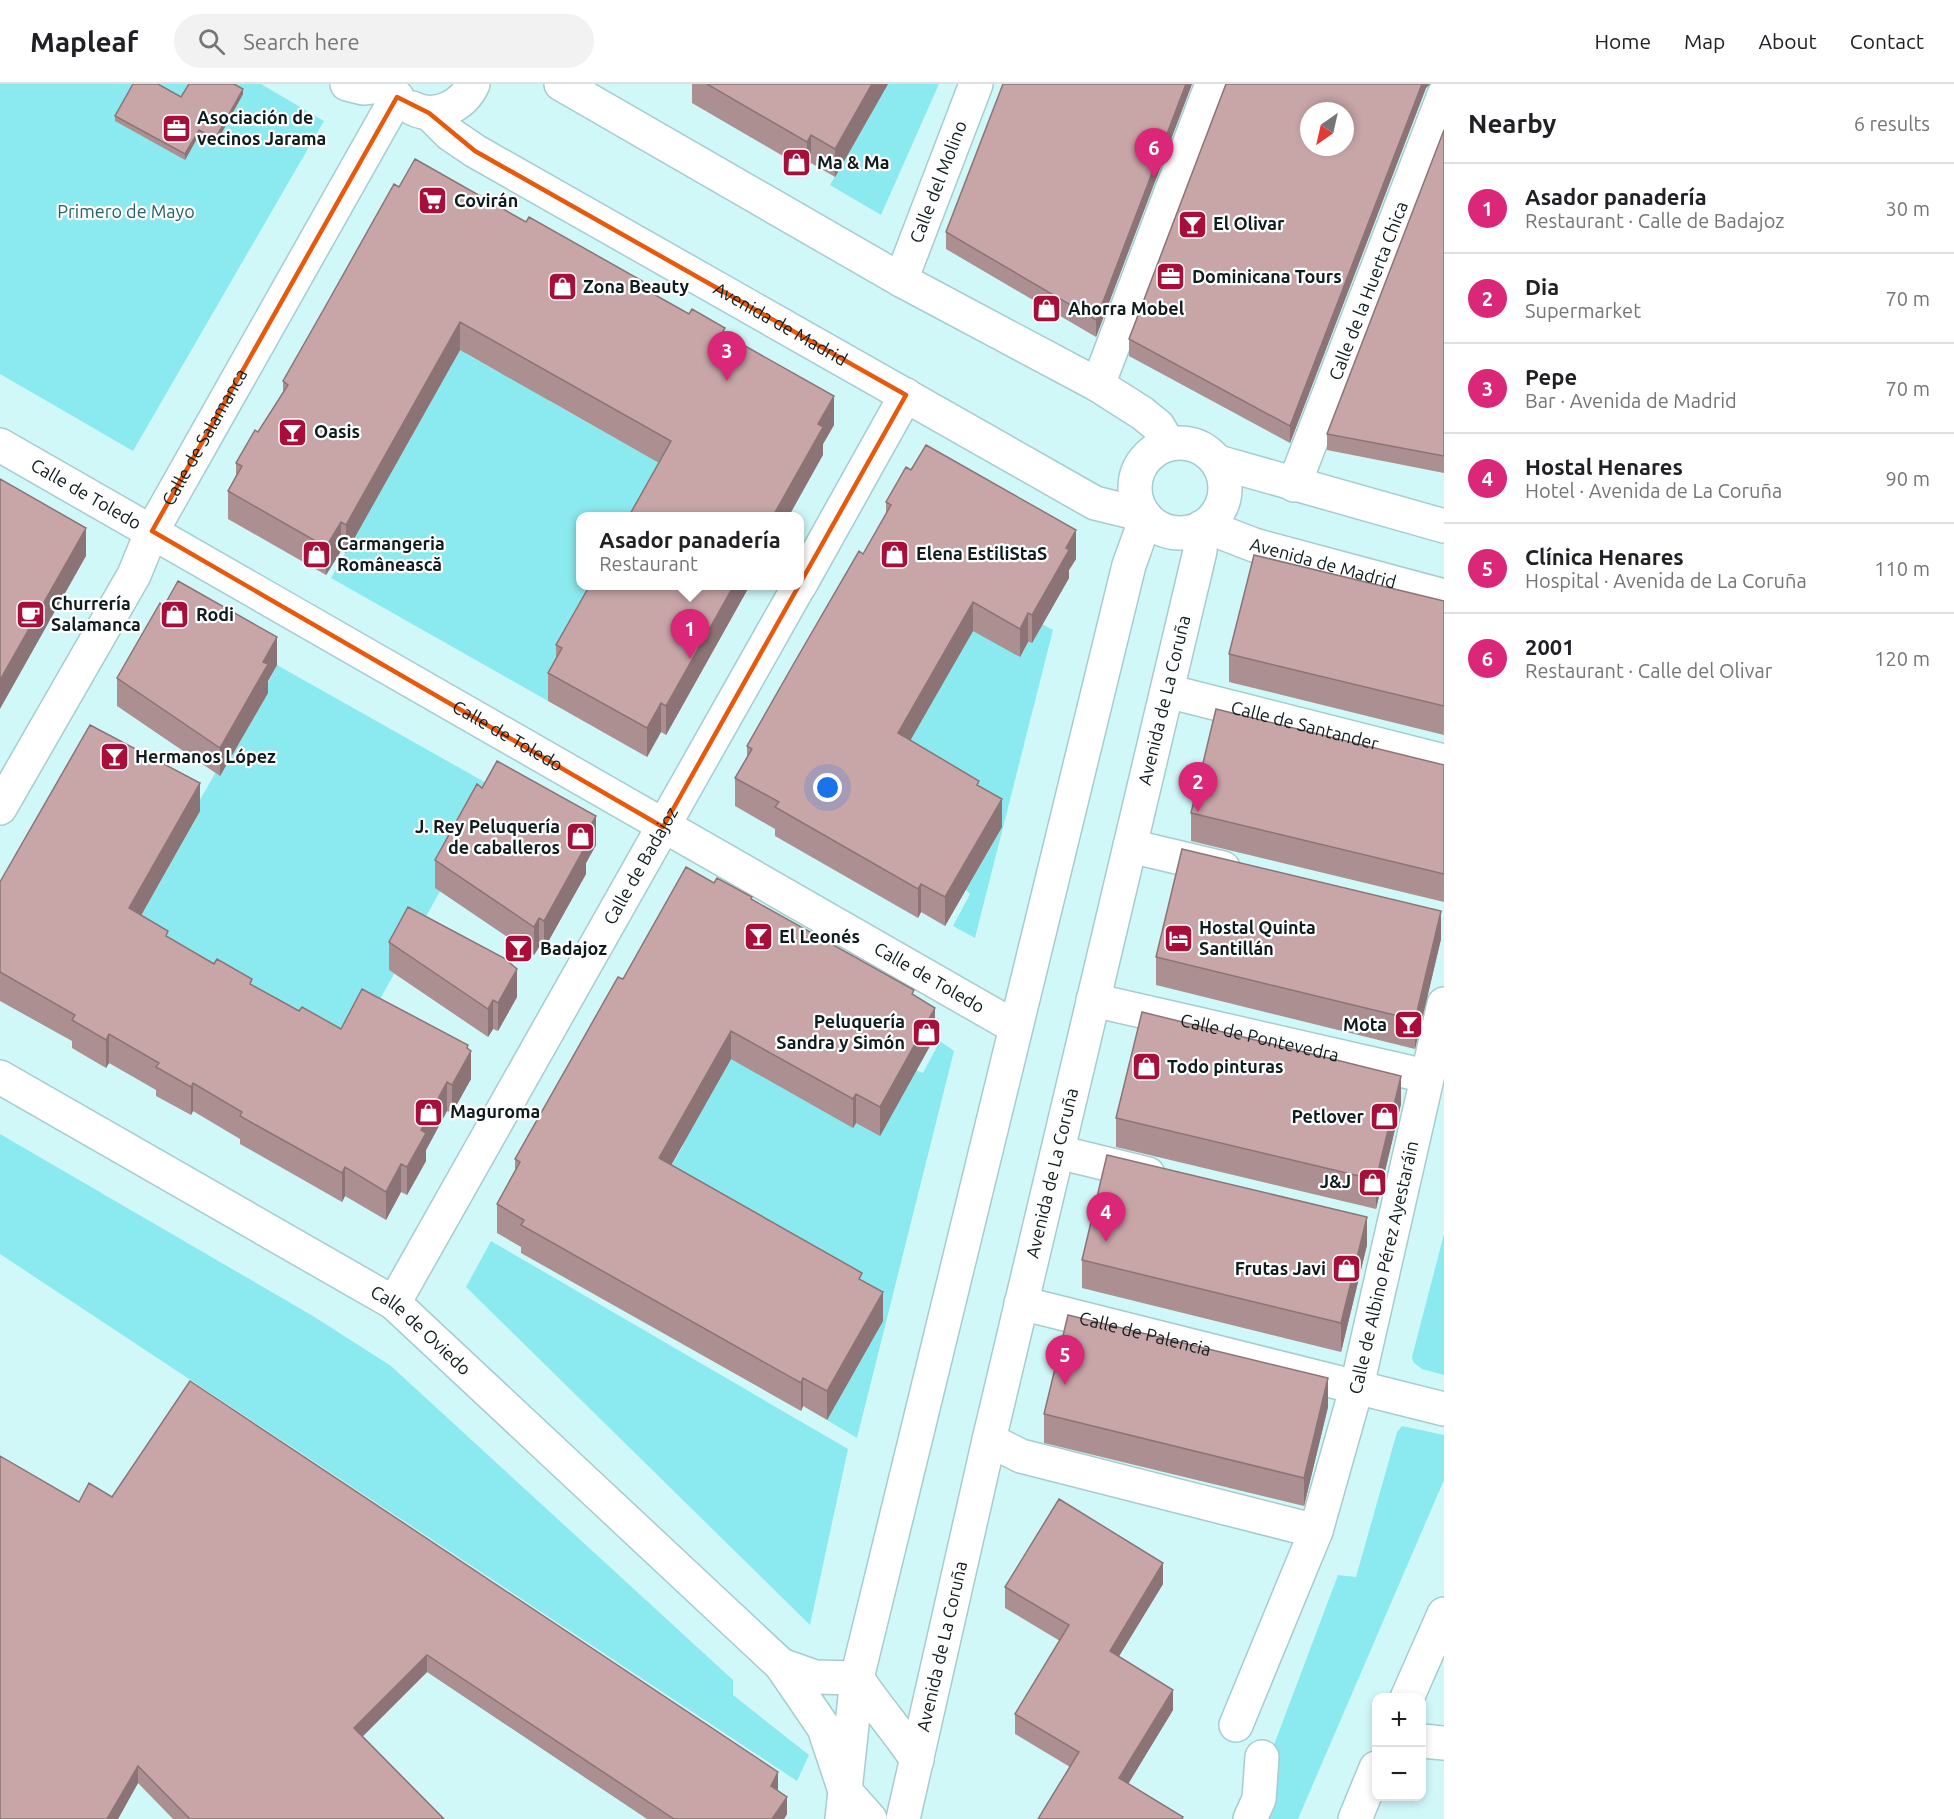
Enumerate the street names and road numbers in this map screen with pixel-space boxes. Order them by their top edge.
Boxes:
street label: Calle del Molino [905,118,970,246]
street label: Calle de la Huerta Chica [1324,198,1411,383]
street label: Avenida de Madrid [710,278,851,369]
street label: Calle de Salamanca [158,365,251,509]
street label: Calle de Toledo [28,454,145,533]
street label: Avenida de Madrid [1248,533,1399,592]
street label: Avenida de La Coruña [1134,613,1193,787]
street label: Calle de Toledo [449,696,567,775]
street label: Calle de Santander [1229,697,1381,753]
street label: Calle de Badajoz [599,803,681,928]
street label: Calle de Toledo [871,937,988,1016]
street label: Calle de Pontevedra [1179,1009,1341,1065]
street label: Avenida de La Coruña [1022,1086,1081,1260]
street label: Calle de Albino Pérez Ayestaráin [1344,1139,1422,1396]
street label: Calle de Oviedo [367,1281,475,1379]
street label: Calle de Palencia [1077,1307,1213,1359]
street label: Avenida de La Coruña [912,1559,970,1733]

